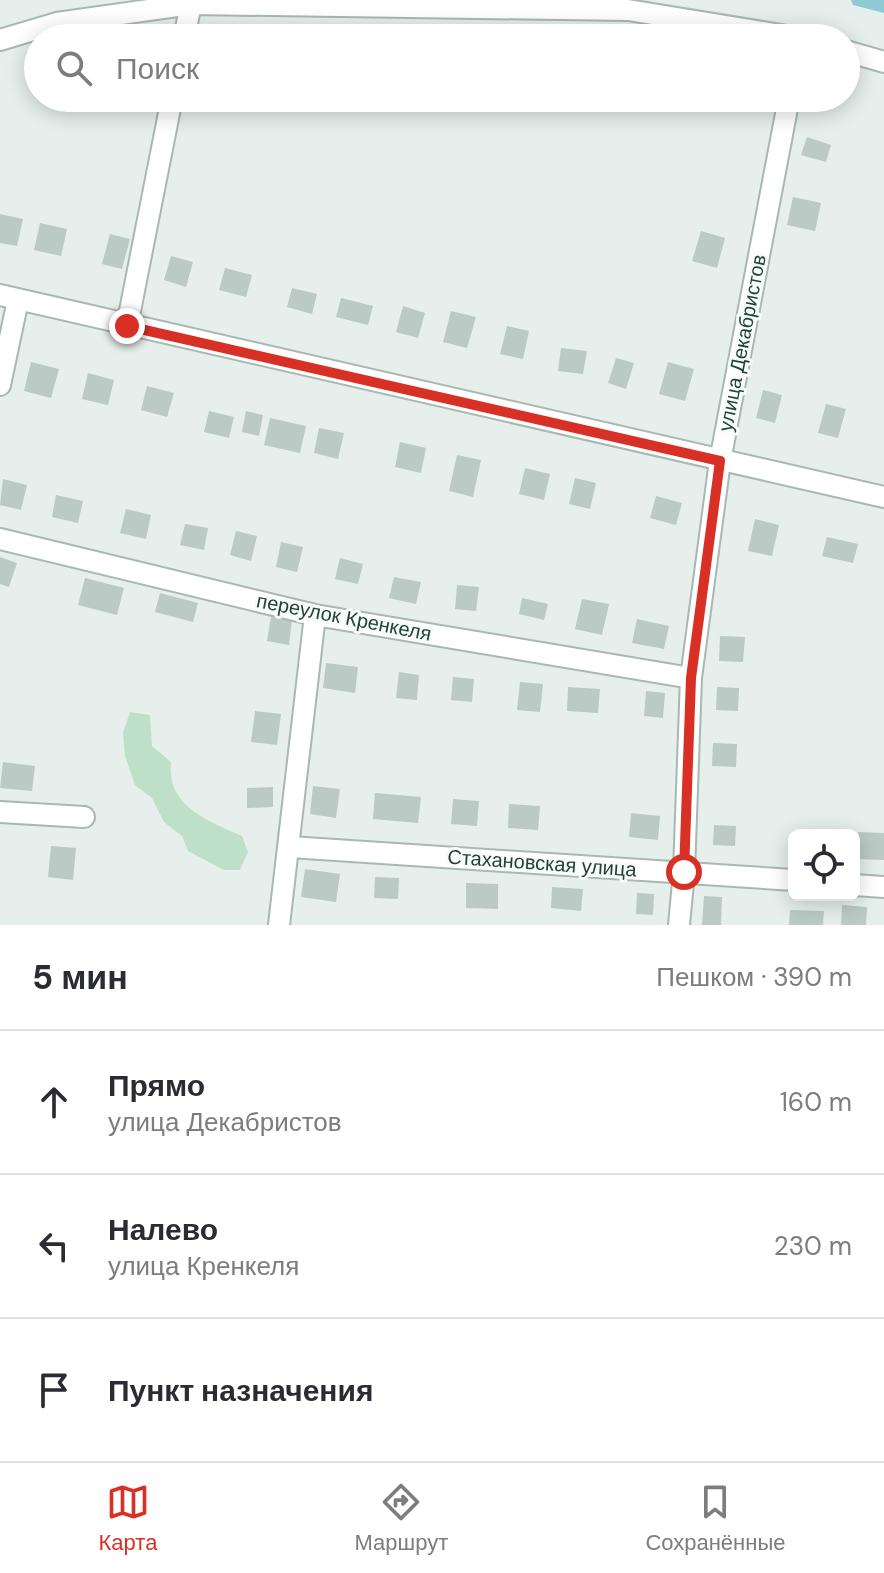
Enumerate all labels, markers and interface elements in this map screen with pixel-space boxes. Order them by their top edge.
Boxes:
search box [24,24,860,112]
icon: search [52,46,96,90]
text: Поиск [116,49,199,88]
street label: улица Декабристов [712,252,772,434]
route end [109,308,145,344]
street label: переулок Кренкеля [254,587,434,647]
map controls [788,829,860,901]
button: locate [788,829,860,901]
street label: Стахановская улица [447,843,638,883]
route start [666,854,702,890]
text: 5 мин [32,955,128,1000]
text: Пешком · 390 m [656,960,852,994]
text: Прямо [108,1066,205,1105]
icon: ahead [32,1080,76,1124]
text: 160 m [780,1085,852,1119]
text: улица Декабристов [108,1105,342,1139]
text: Налево [108,1210,218,1249]
icon: left [32,1224,76,1268]
text: 230 m [774,1229,852,1263]
text: улица Кренкеля [108,1249,299,1283]
icon: arrive [32,1368,76,1412]
text: Пункт назначения [108,1371,373,1410]
tab: Карта [99,1480,157,1557]
tab: Маршрут [355,1480,448,1557]
tab: Сохранённые [645,1480,785,1557]

